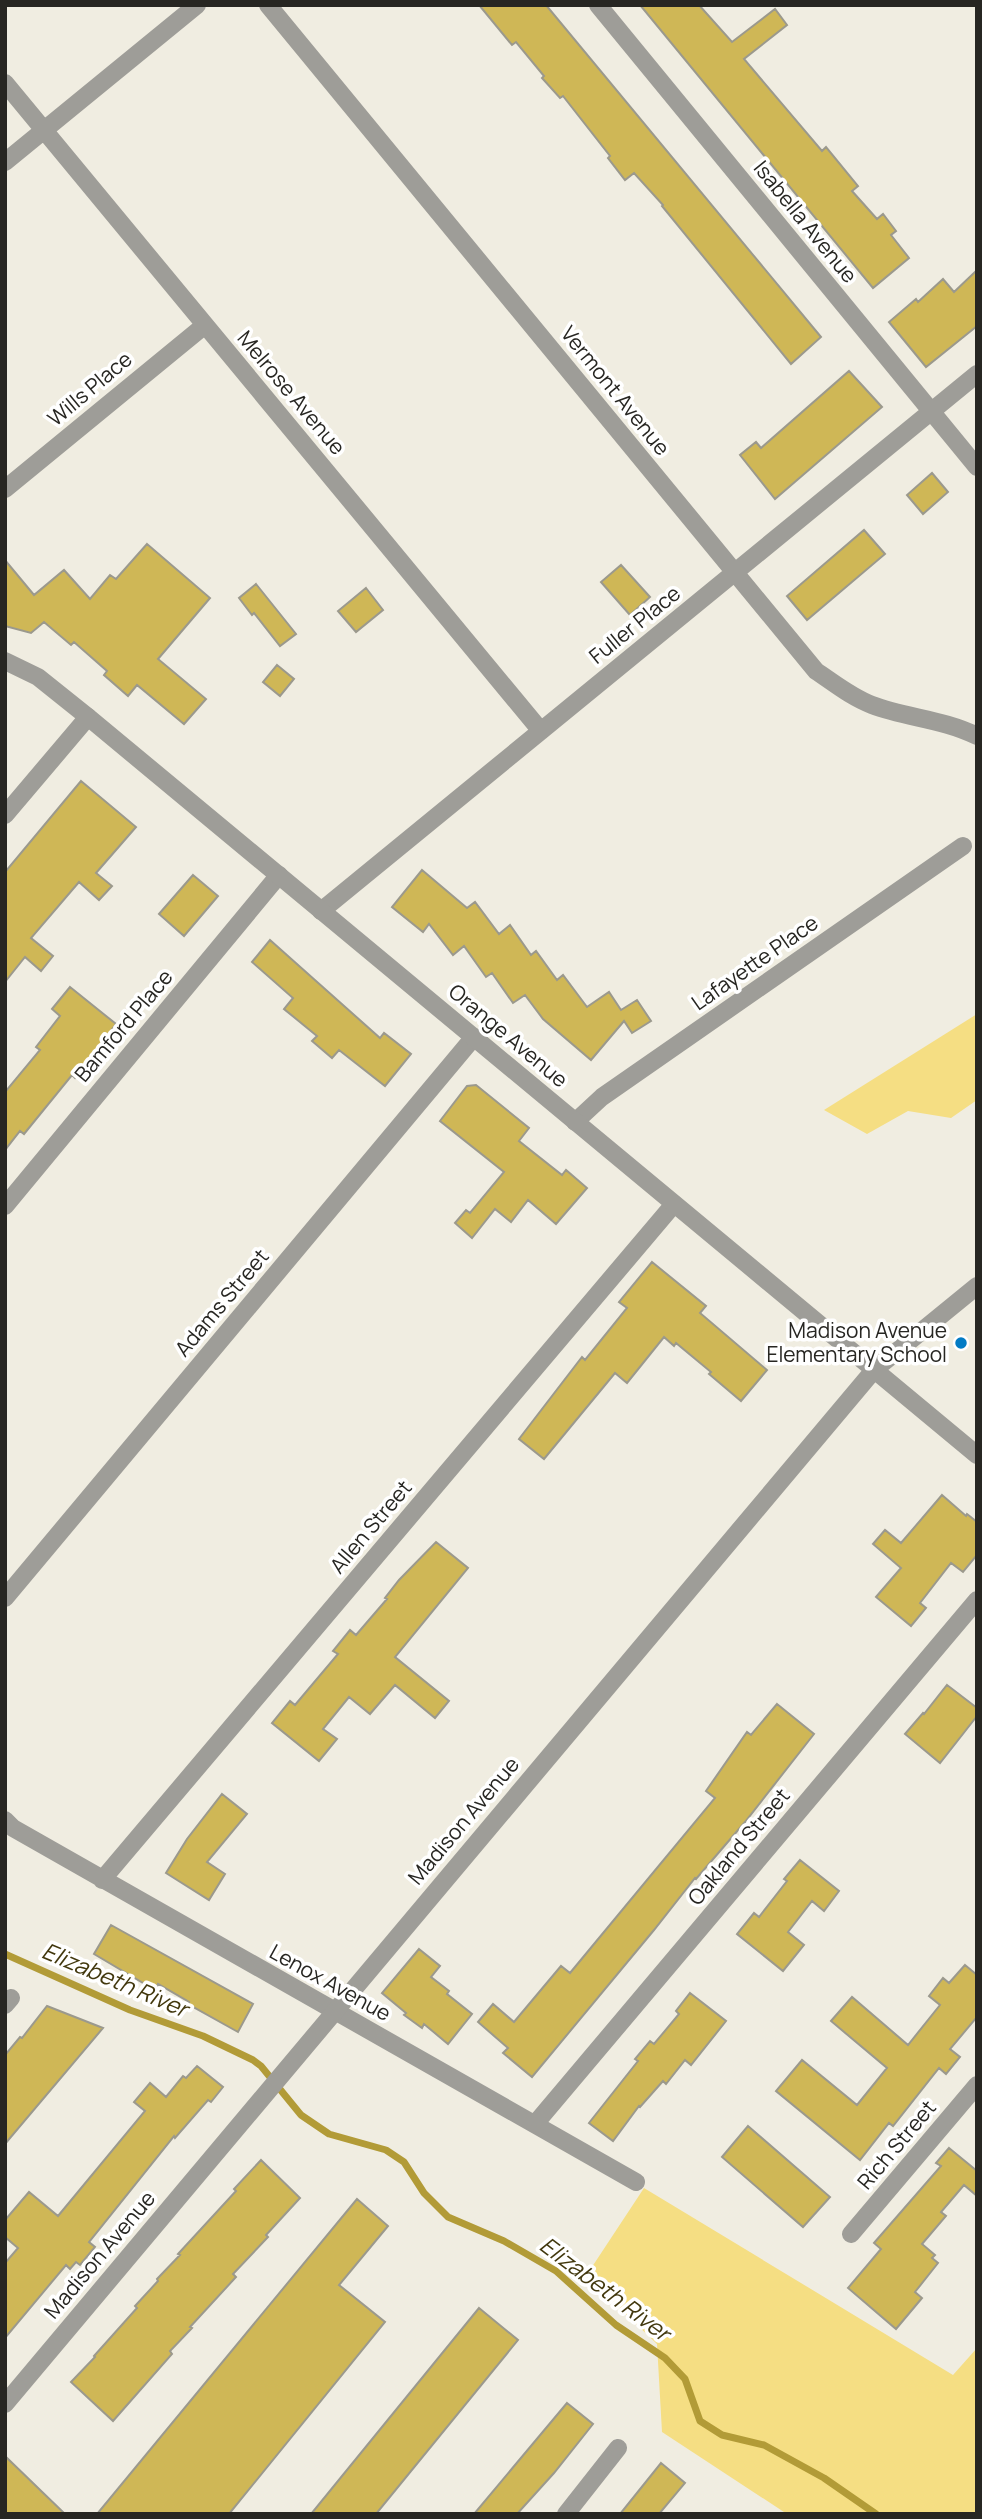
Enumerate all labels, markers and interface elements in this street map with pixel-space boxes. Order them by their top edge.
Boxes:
street label: Isabella Avenue [748,154,864,288]
street label: Vermont Avenue [555,320,677,461]
street label: Melrose Avenue [232,324,352,460]
street label: Wills Place [41,345,137,432]
street label: Fuller Place [583,579,686,670]
street label: Lafayette Place [686,908,823,1016]
street label: Bamford Place [68,963,179,1087]
street label: Orange Avenue [443,977,574,1093]
street label: Adams Street [168,1243,274,1362]
place label: Madison Avenue Elementary School [766,1316,947,1368]
marker: Madison Avenue Elementary School [953,1335,969,1351]
street label: Allen Street [323,1474,417,1579]
street label: Madison Avenue [402,1751,525,1890]
street label: Oakland Street [681,1782,795,1911]
water label: Elizabeth River [38,1934,196,2025]
street label: Lenox Avenue [265,1937,396,2027]
street label: Rich Street [851,2094,942,2195]
street label: Madison Avenue [38,2185,161,2324]
water label: Elizabeth River [534,2229,679,2349]

